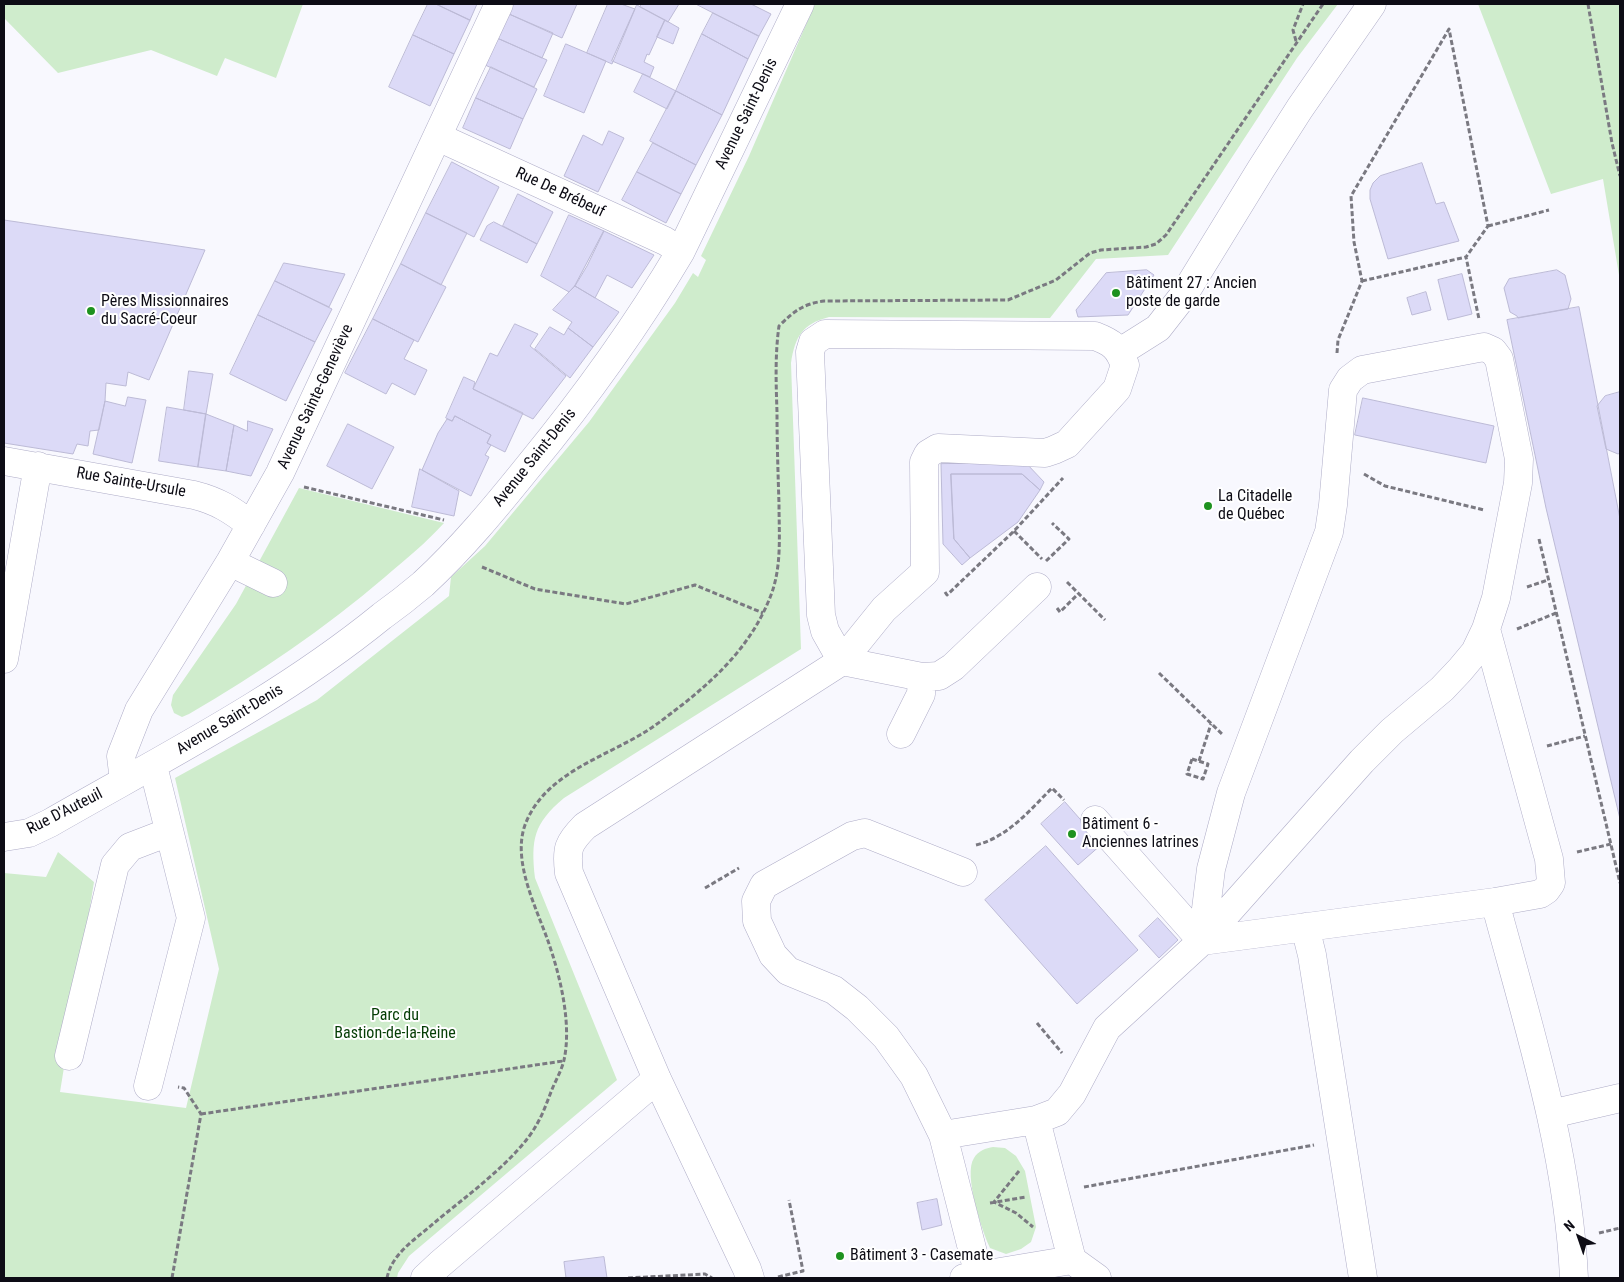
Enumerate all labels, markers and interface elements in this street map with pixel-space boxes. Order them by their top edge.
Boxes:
street label: Avenue Saint-Denis [712,55,782,173]
street label: Rue De Brébeuf [512,164,608,222]
place label: Bâtiment 27 : Ancien poste de garde [1126,274,1257,312]
marker: Bâtiment 27 : Ancien poste de garde [1110,287,1122,299]
place label: Pères Missionnaires du Sacré-Coeur [101,292,229,330]
marker: Pères Missionnaires du Sacré-Coeur [85,305,97,317]
street label: Avenue Sainte-Geneviève [274,322,358,472]
street label: Avenue Saint-Denis [489,405,581,511]
street label: Rue Sainte-Ursule [75,464,187,502]
place label: La Citadelle de Québec [1218,487,1292,525]
marker: La Citadelle de Québec [1202,500,1214,512]
street label: Avenue Saint-Denis [173,681,287,759]
street label: Rue D'Auteuil [24,785,106,839]
place label: Bâtiment 6 - Anciennes latrines [1082,815,1199,853]
marker: Bâtiment 6 - Anciennes latrines [1066,828,1078,840]
park label: Parc du Bastion-de-la-Reine [334,1006,456,1044]
north arrow [1554,1212,1604,1262]
text: N [1561,1217,1578,1235]
place label: Bâtiment 3 - Casemate [850,1246,993,1266]
marker: Bâtiment 3 - Casemate [834,1250,846,1262]

